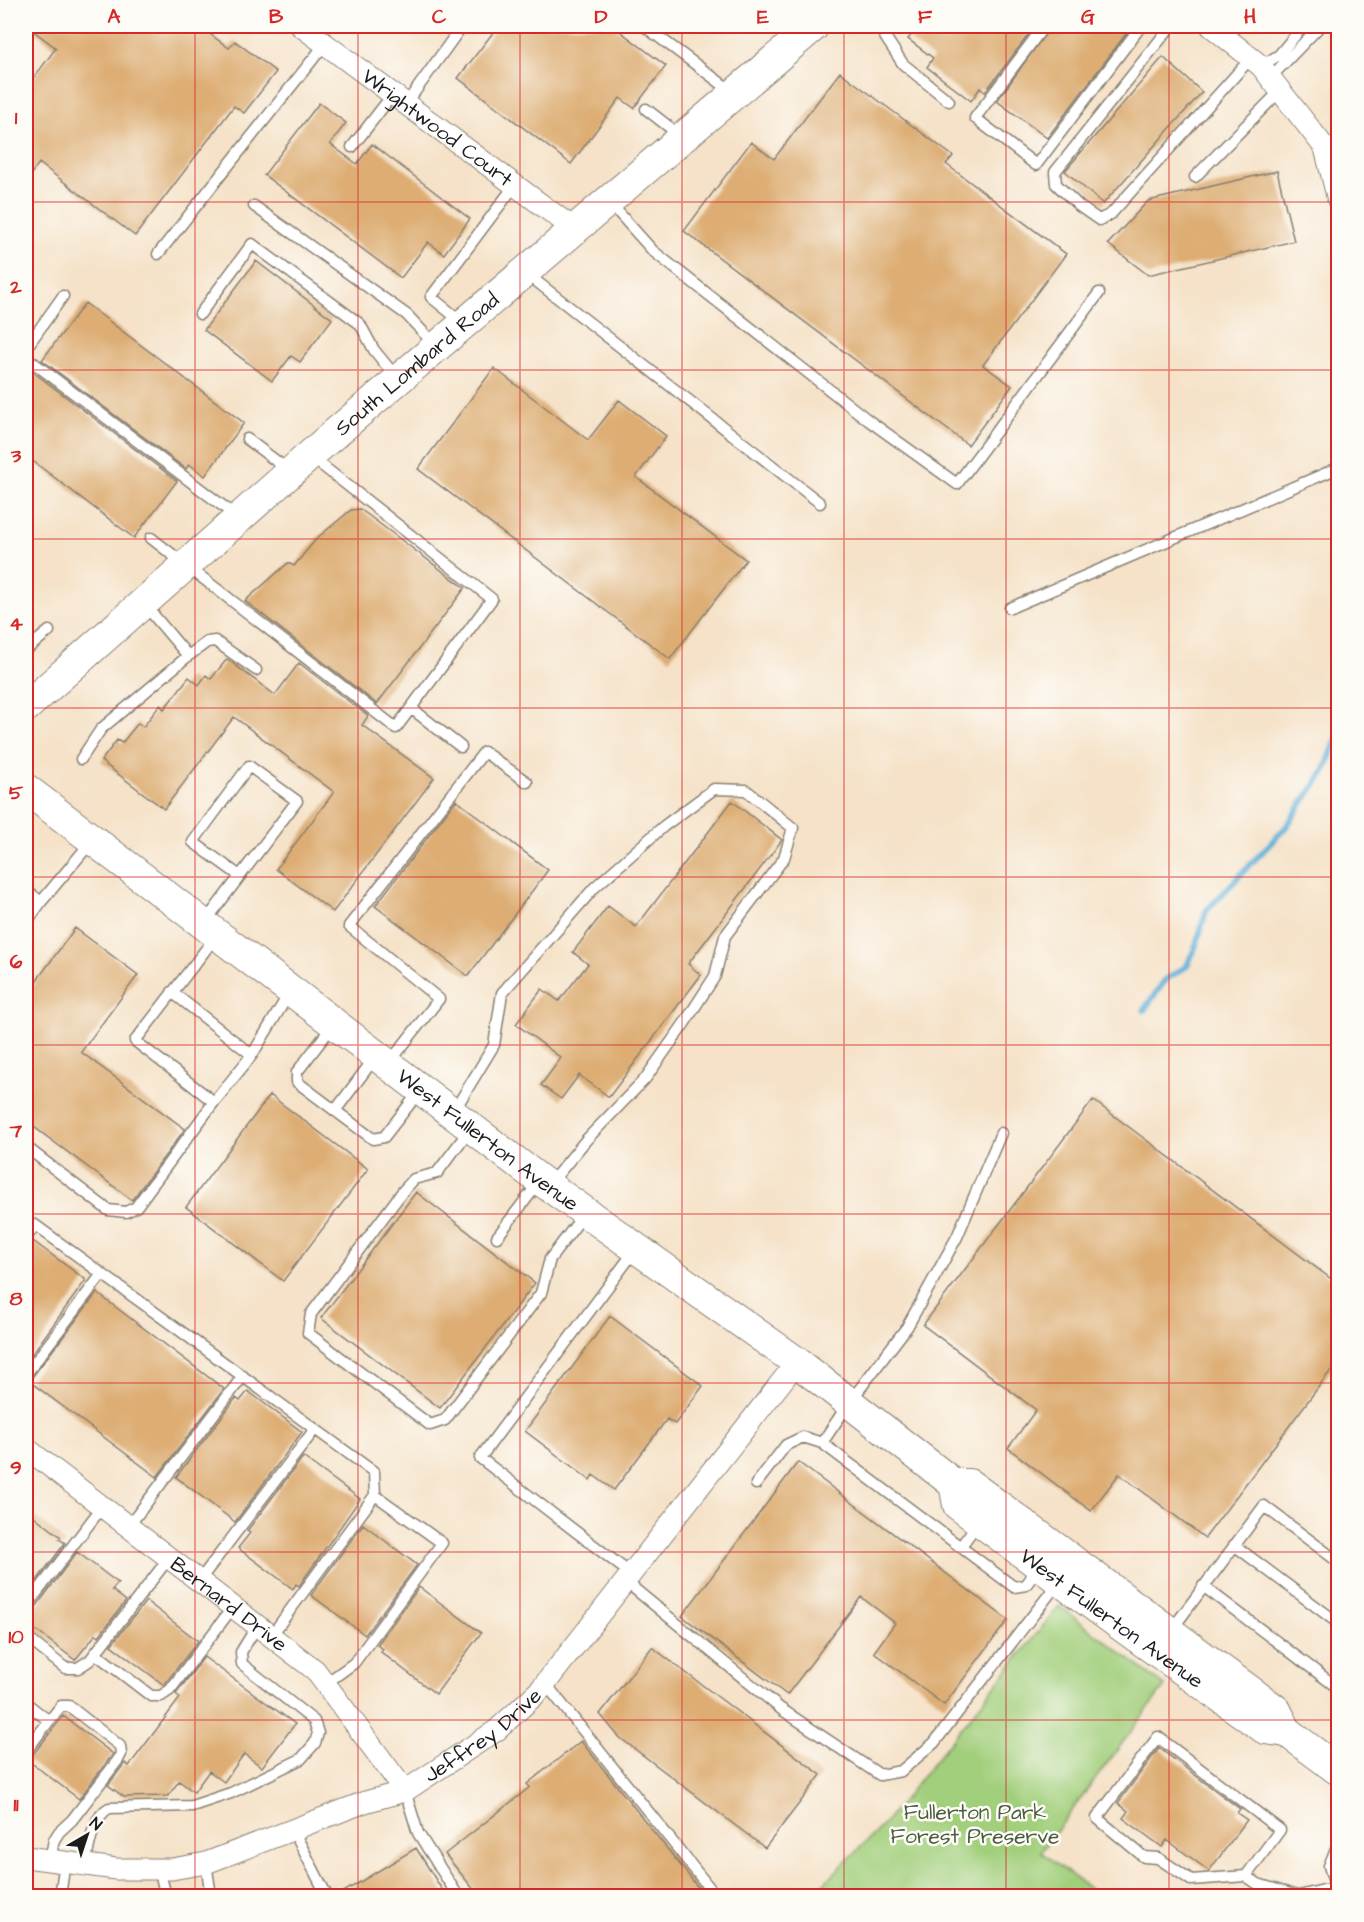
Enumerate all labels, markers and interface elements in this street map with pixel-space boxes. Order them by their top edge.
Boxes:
text: A [108,3,121,31]
text: B [269,3,284,31]
text: C [432,3,447,31]
text: D [595,3,608,31]
text: E [757,3,769,31]
text: F [918,3,933,31]
text: G [1081,3,1095,31]
text: H [1244,3,1256,31]
street label: Wrightwood Court [356,62,519,194]
text: 1 [15,104,18,132]
text: 2 [9,273,22,301]
street label: South Lombard Road [328,285,505,442]
text: 3 [10,442,22,470]
text: 4 [9,610,23,638]
text: 5 [9,779,24,807]
text: 6 [10,948,23,976]
street label: West Fullerton Avenue [391,1062,585,1218]
text: 7 [9,1117,23,1145]
text: 8 [10,1285,23,1313]
text: 9 [10,1454,22,1482]
street label: West Fullerton Avenue [1014,1541,1210,1695]
street label: Bernard Drive [164,1550,294,1658]
text: 10 [8,1623,24,1651]
street label: Jeffrey Drive [418,1681,548,1789]
text: 11 [13,1791,19,1819]
park label: Fullerton Park Forest Preserve [891,1798,1059,1851]
north arrow [57,1805,117,1865]
text: N [85,1812,107,1836]

